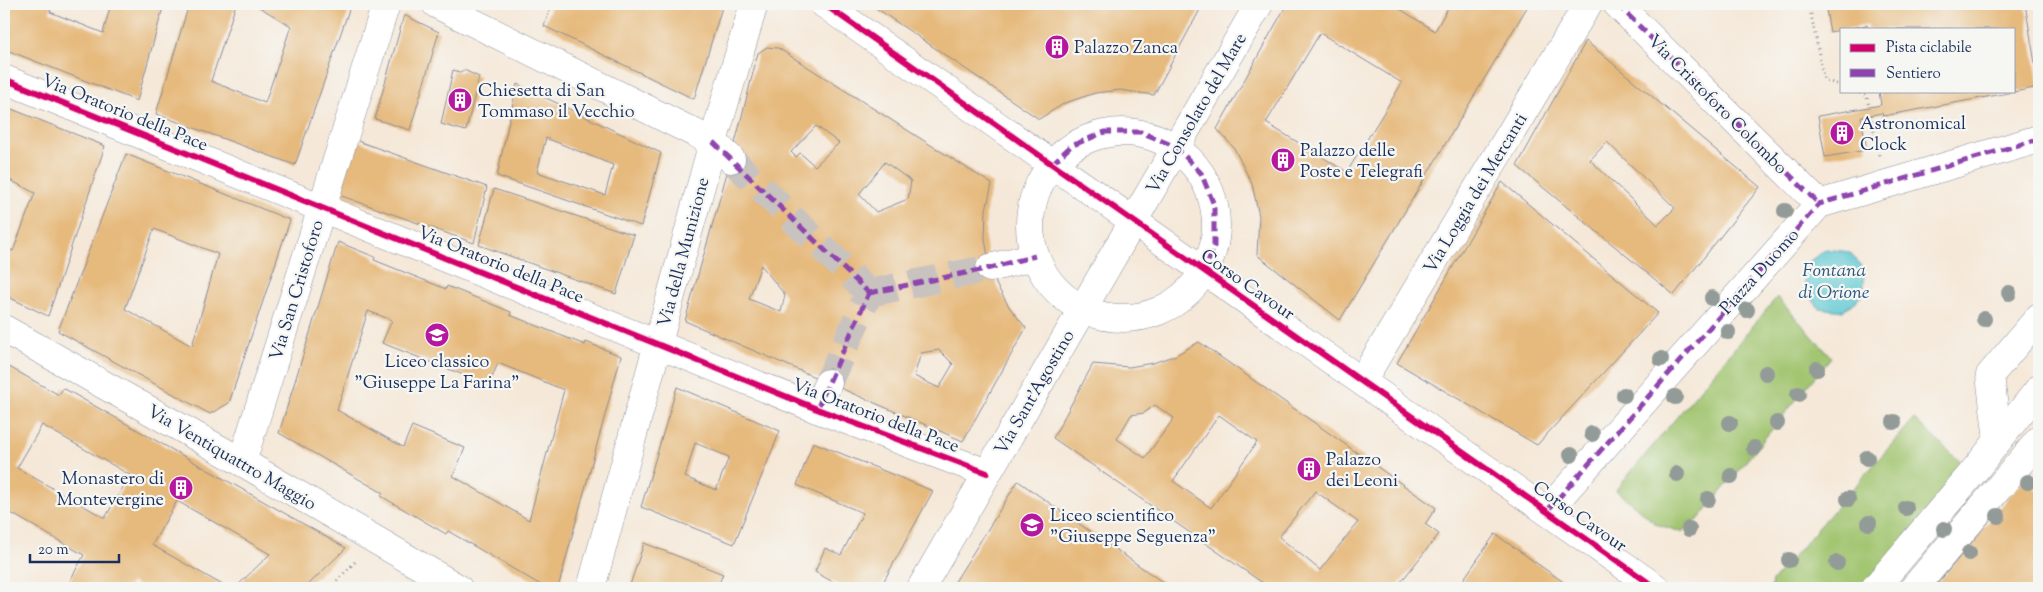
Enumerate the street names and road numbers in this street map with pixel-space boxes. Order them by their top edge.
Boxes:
street label: Via Consolato del Mare [1141,29,1254,199]
street label: Via Cristoforo Colombo [1641,29,1793,181]
street label: Via Oratorio della Pace [37,69,211,159]
street label: Via Loggia dei Mercanti [1418,109,1535,279]
street label: Via della Munizione [652,175,717,330]
street label: Via San Cristoforo [264,217,332,364]
street label: Via Oratorio della Pace [413,221,587,311]
street label: Piazza Duomo [1715,223,1806,321]
street label: Corso Cavour [1195,244,1299,328]
street label: Via Sant'Agostino [989,326,1082,460]
street label: Via Oratorio della Pace [788,373,963,461]
street label: Via Ventiquattro Maggio [142,400,321,518]
street label: Corso Cavour [1527,476,1631,560]

